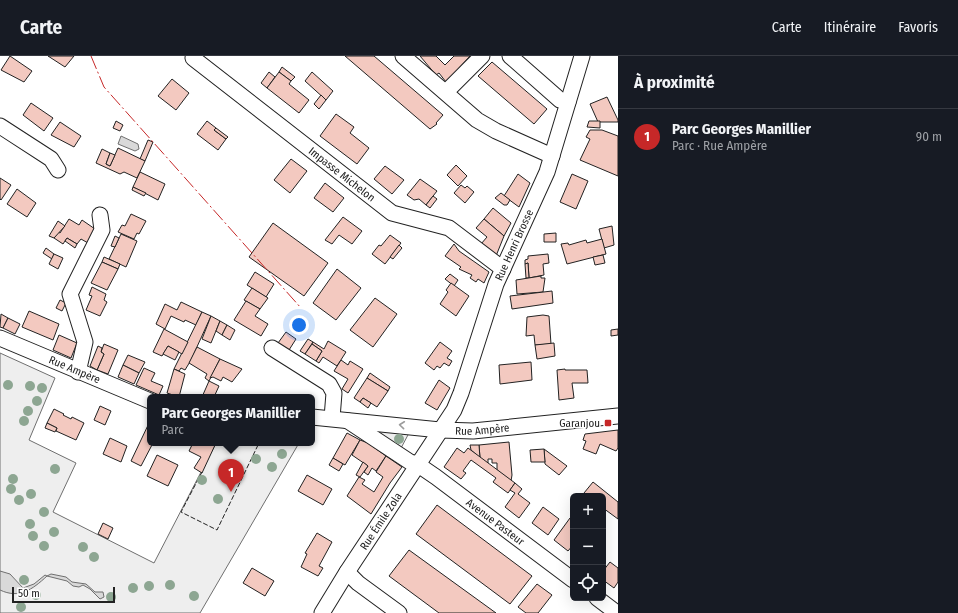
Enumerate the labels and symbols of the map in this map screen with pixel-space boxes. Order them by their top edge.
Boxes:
street label: Impasse Michelon [306,145,378,204]
street label: Rue Henri Brosse [492,207,536,283]
your location [289,315,309,335]
street label: Rue Ampère [47,353,102,386]
place label: Garanjou [559,417,600,430]
marker: Garanjou [603,418,613,428]
one-way arrow [399,421,405,430]
street label: Rue Ampère [455,421,510,438]
pin: 1 [218,459,244,492]
street label: Rue Émile Zola [357,490,405,553]
street label: Avenue Pasteur [463,496,527,548]
scale bar [12,585,115,604]

